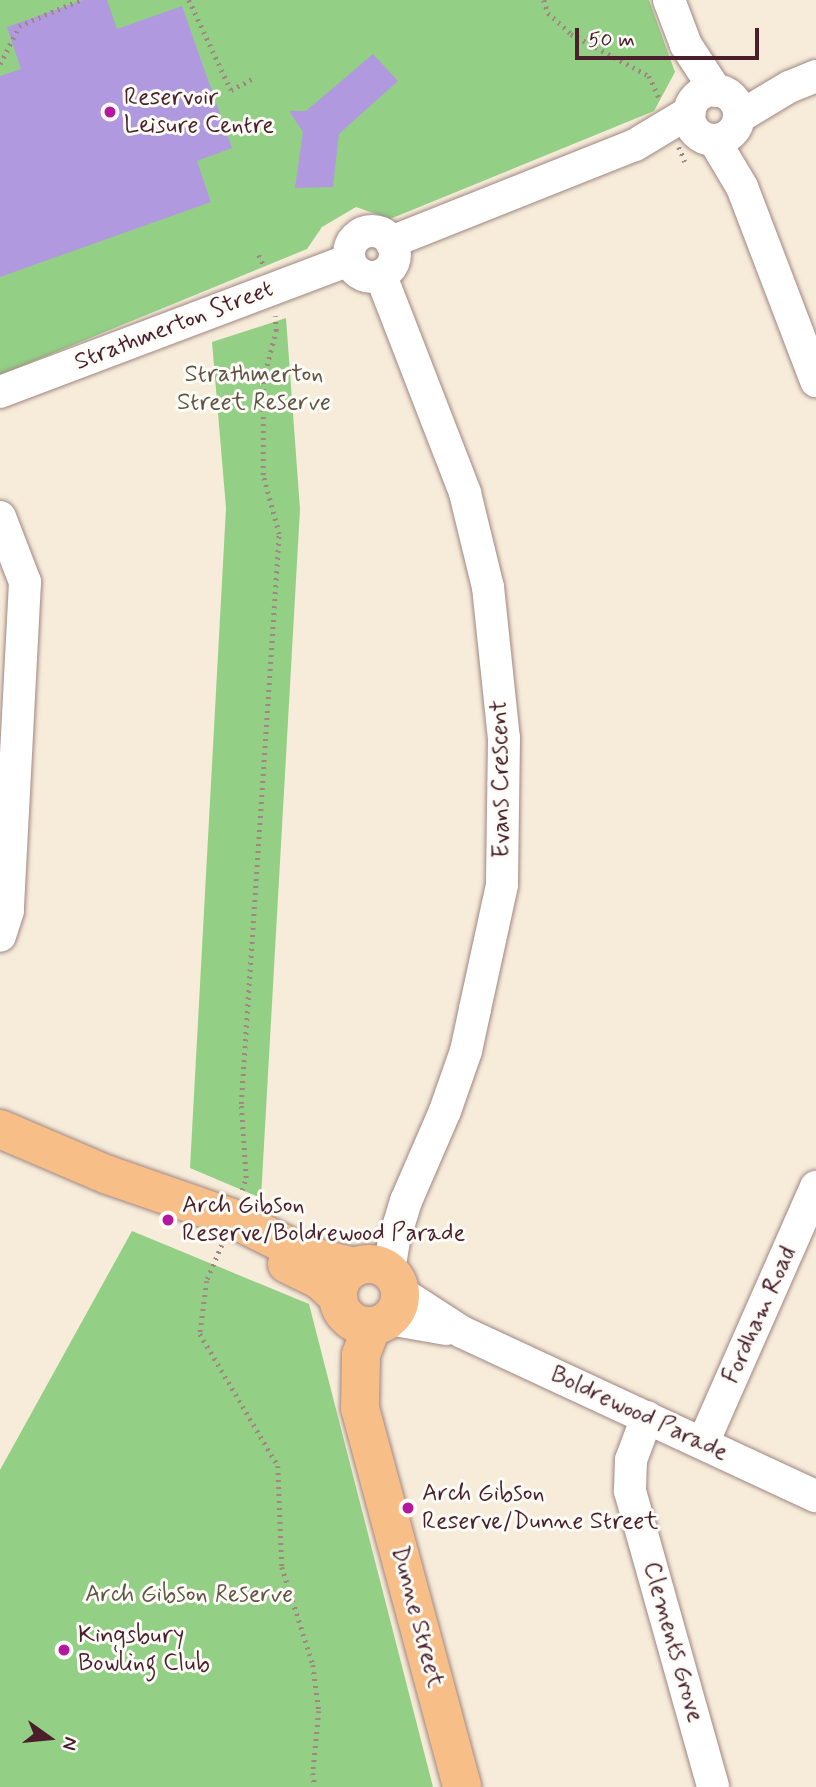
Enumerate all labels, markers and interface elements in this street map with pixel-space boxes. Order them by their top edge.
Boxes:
scale bar [578,14,762,58]
text: 50 m [588,26,635,54]
place label: Reservoir Leisure Centre [124,84,279,140]
marker: Reservoir Leisure Centre [102,104,118,120]
street label: Strathmerton Street [69,274,279,378]
park label: Strathmerton Street Reserve [176,361,332,417]
street label: Evans Crescent [485,700,517,858]
place label: Arch Gibson Reserve/Boldrewood Parade [182,1192,462,1248]
marker: Arch Gibson Reserve/Boldrewood Parade [160,1212,176,1228]
street label: Fordham Road [717,1242,803,1388]
street label: Boldrewood Parade [547,1361,731,1467]
place label: Arch Gibson Reserve/Dunne Street [422,1480,658,1536]
marker: Arch Gibson Reserve/Dunne Street [400,1500,416,1516]
street label: Dunne Street [384,1543,450,1691]
street label: Clements Grove [636,1559,710,1725]
park label: Arch Gibson Reserve [84,1581,294,1609]
place label: Kingsbury Bowling Club [78,1622,210,1678]
marker: Kingsbury Bowling Club [56,1642,72,1658]
north arrow [14,1703,84,1773]
text: N [56,1734,83,1753]

